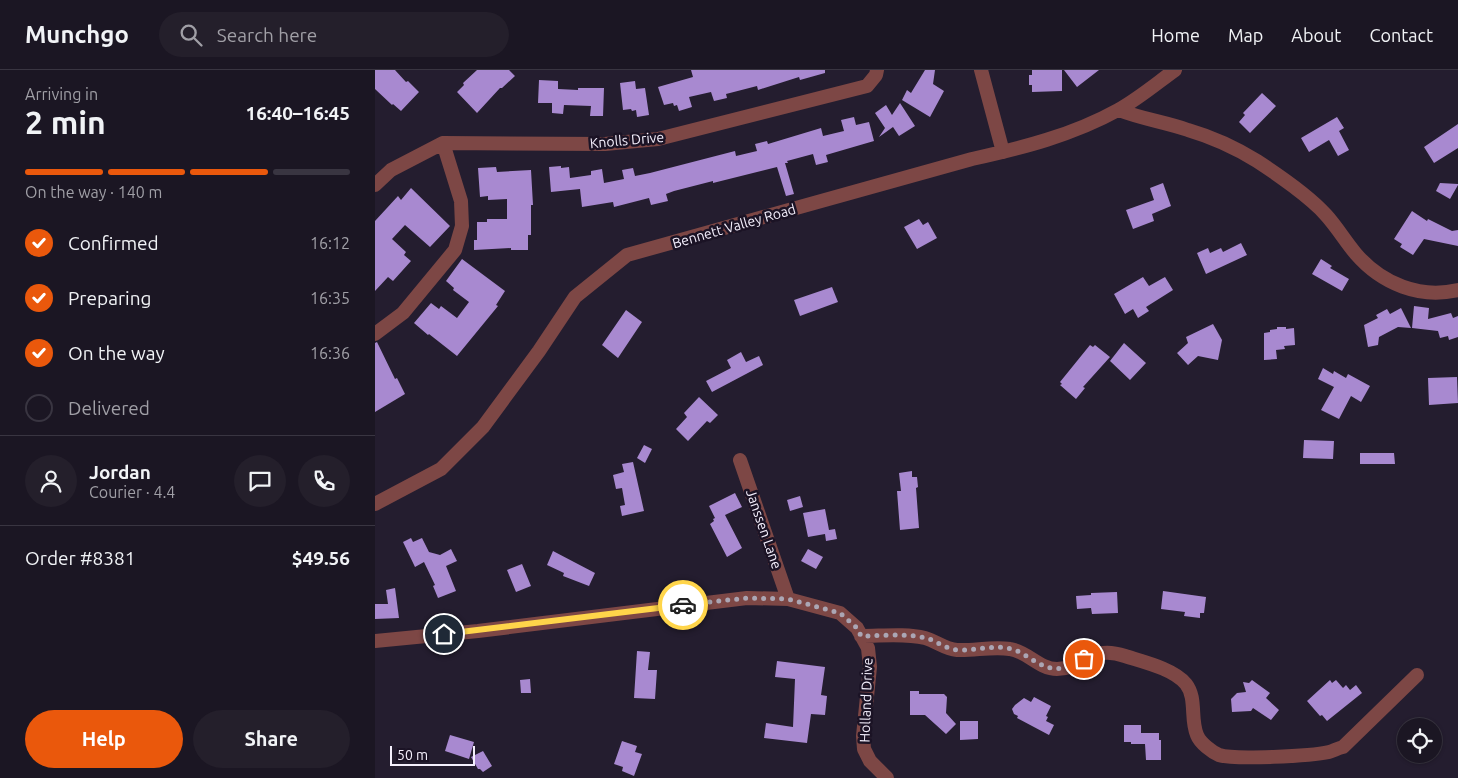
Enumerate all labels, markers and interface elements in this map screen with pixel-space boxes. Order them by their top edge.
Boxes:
search box [159,12,509,57]
text: Munchgo [25,21,129,48]
icon: search [177,21,205,49]
text: Search here [217,24,317,46]
text: Home [1151,25,1200,45]
text: Map [1228,25,1263,45]
text: About [1291,25,1341,45]
text: Contact [1369,25,1433,45]
text: Arriving in [25,85,98,103]
text: 16:40–16:45 [245,102,350,124]
text: 2 min [25,104,106,140]
street label: Knolls Drive [589,129,665,151]
text: On the way · 140 m [25,183,162,201]
street label: Bennett Valley Road [670,201,798,251]
icon: check [25,229,53,257]
text: Confirmed [68,232,159,254]
text: 16:12 [310,234,350,252]
icon: check [25,284,53,312]
text: Preparing [68,287,152,309]
text: 16:35 [310,289,350,307]
icon: check [25,339,53,367]
text: On the way [68,342,165,364]
text: 16:36 [310,344,350,362]
text: Delivered [68,397,150,419]
button: person [25,455,77,507]
button: chat [234,455,286,507]
button: phone [298,455,350,507]
text: Jordan [89,461,151,483]
text: Courier · 4.4 [89,483,175,501]
street label: Janssen Lane [743,487,785,571]
text: Order #8381 [25,547,135,569]
text: $49.56 [292,547,350,569]
courier [658,580,708,630]
icon: car [669,591,697,619]
pin [423,613,465,655]
icon: home [430,620,458,648]
pin [1063,638,1105,680]
icon: bag [1070,645,1098,673]
street label: Holland Drive [857,657,875,743]
button: Help [25,710,183,768]
button: Share [193,710,350,768]
map controls [1397,718,1442,763]
button: locate [1397,718,1442,763]
scale bar [390,743,475,766]
text: 50 m [397,747,428,763]

